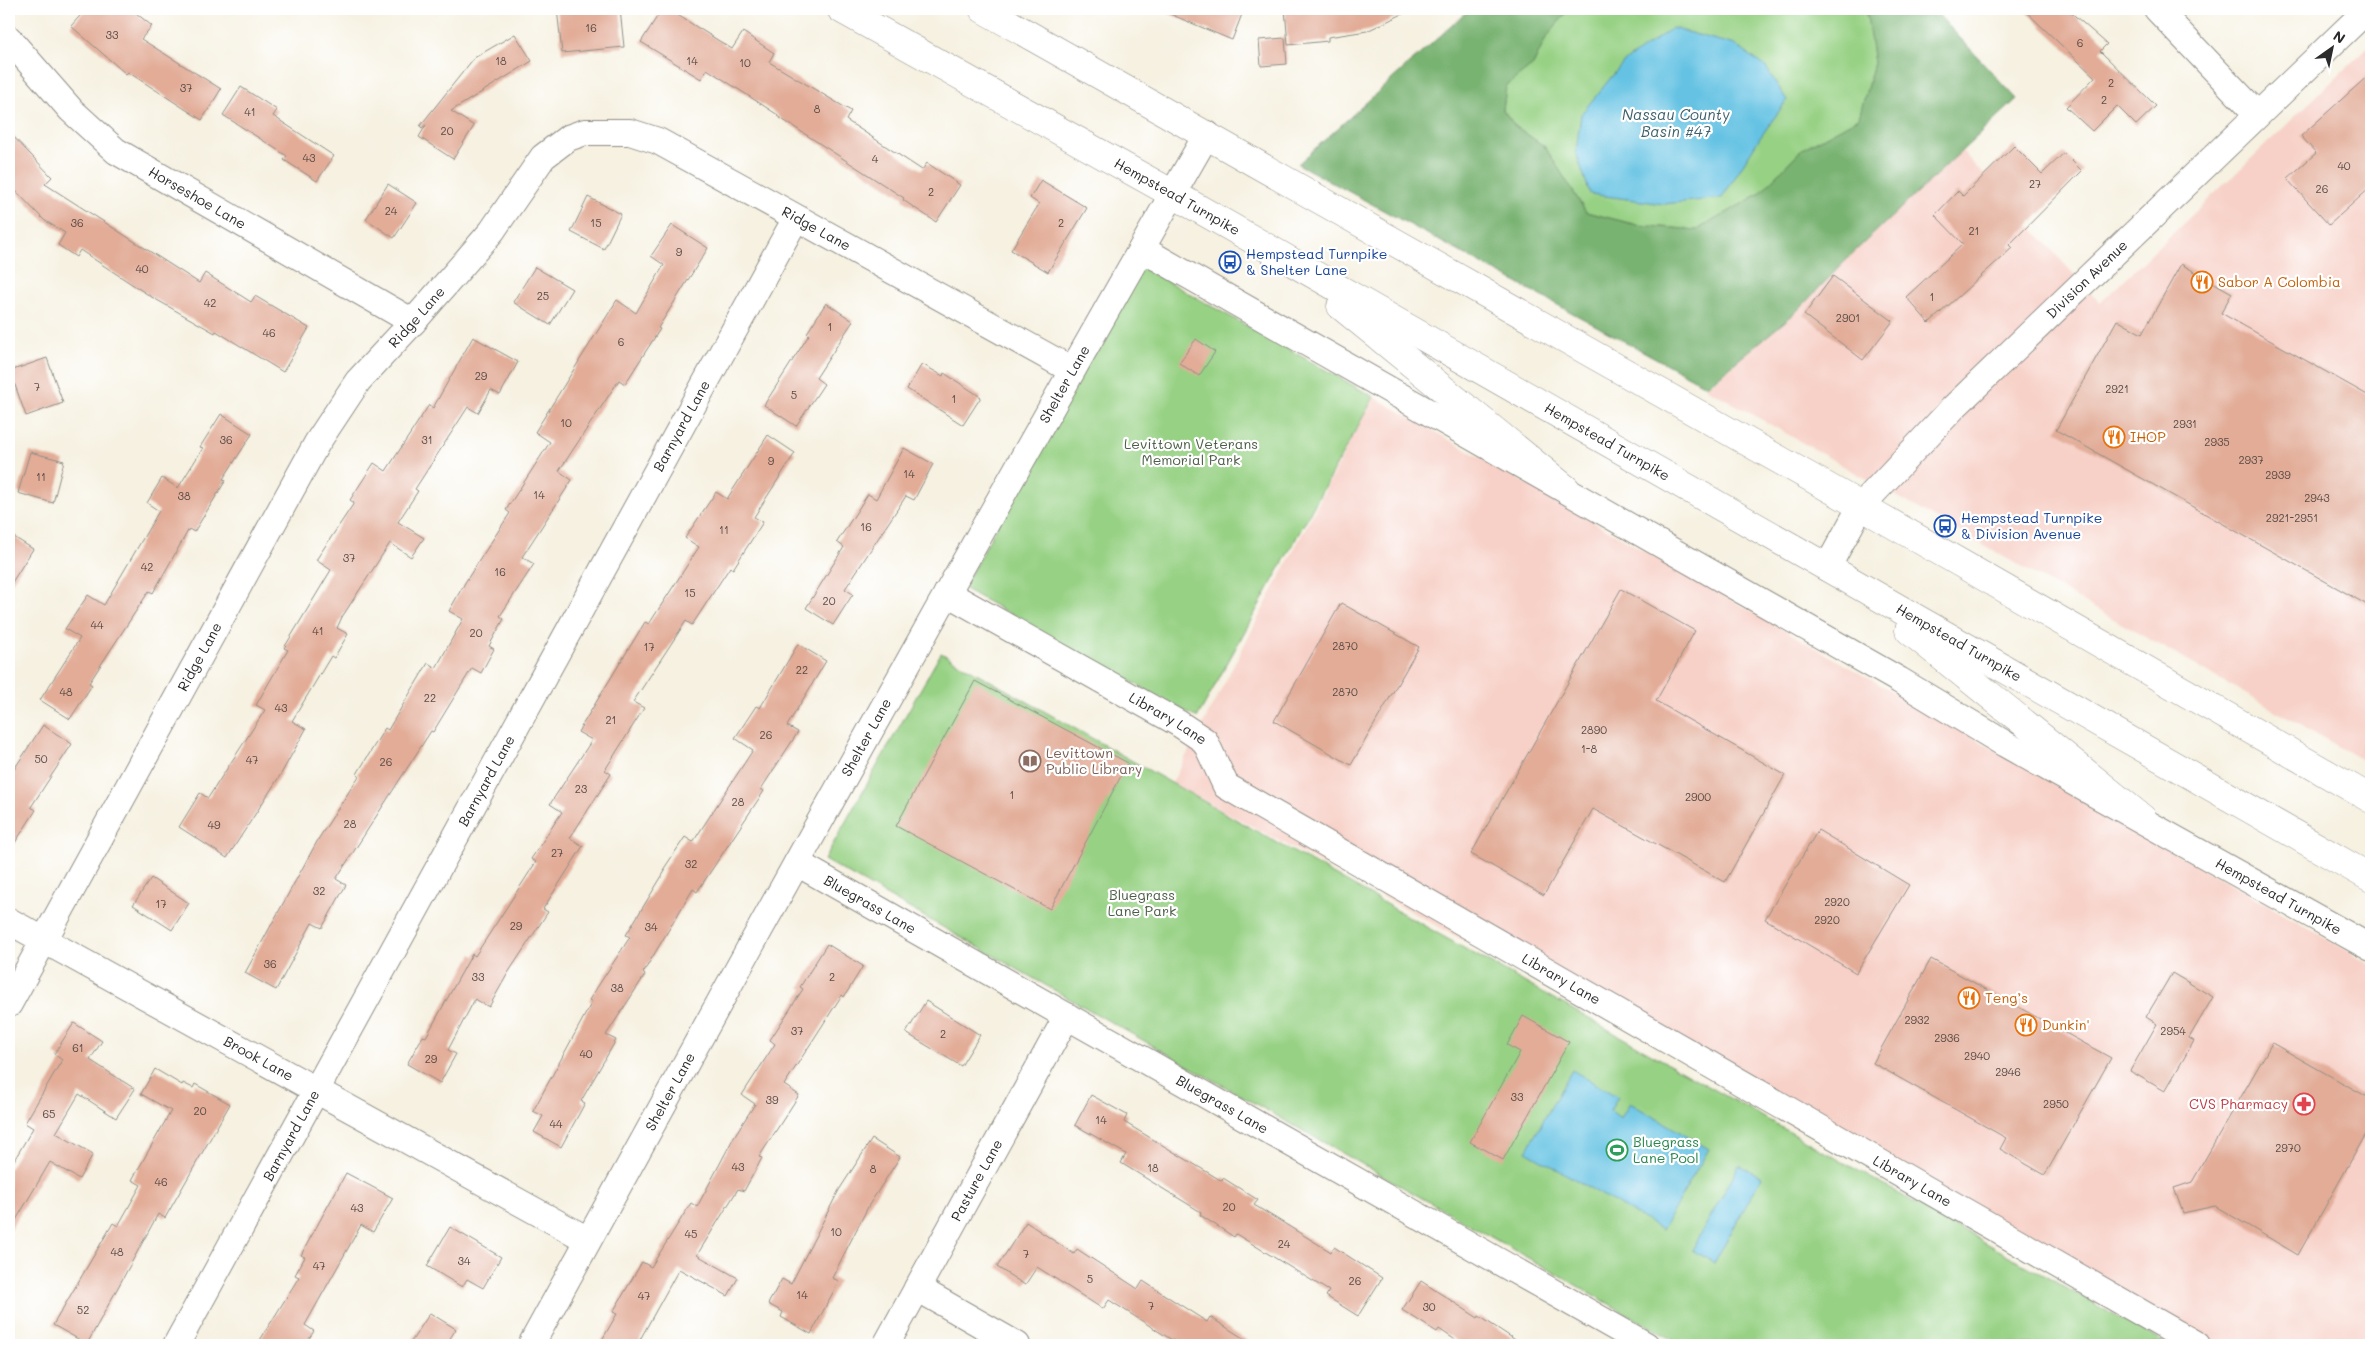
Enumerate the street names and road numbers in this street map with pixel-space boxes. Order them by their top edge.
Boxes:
street label: Hempstead Turnpike [1111,153,1244,239]
street label: Horseshoe Lane [145,162,250,233]
street label: Ridge Lane [779,201,854,255]
street label: Division Avenue [2042,235,2131,322]
street label: Ridge Lane [384,282,449,352]
street label: Shelter Lane [1034,341,1094,426]
street label: Barnyard Lane [648,377,714,475]
street label: Hempstead Turnpike [1541,398,1674,485]
street label: Hempstead Turnpike [1893,599,2025,686]
street label: Ridge Lane [173,619,226,695]
street label: Library Lane [1126,687,1211,749]
street label: Shelter Lane [836,695,895,780]
street label: Barnyard Lane [453,732,519,829]
street label: Hempstead Turnpike [2212,853,2345,939]
street label: Bluegrass Lane [821,870,920,938]
street label: Library Lane [1519,948,1604,1009]
street label: Brook Lane [221,1031,297,1085]
street label: Shelter Lane [640,1049,699,1134]
street label: Bluegrass Lane [1173,1070,1272,1138]
street label: Barnyard Lane [258,1086,323,1184]
street label: Pasture Lane [946,1136,1006,1224]
street label: Library Lane [1870,1151,1955,1211]

